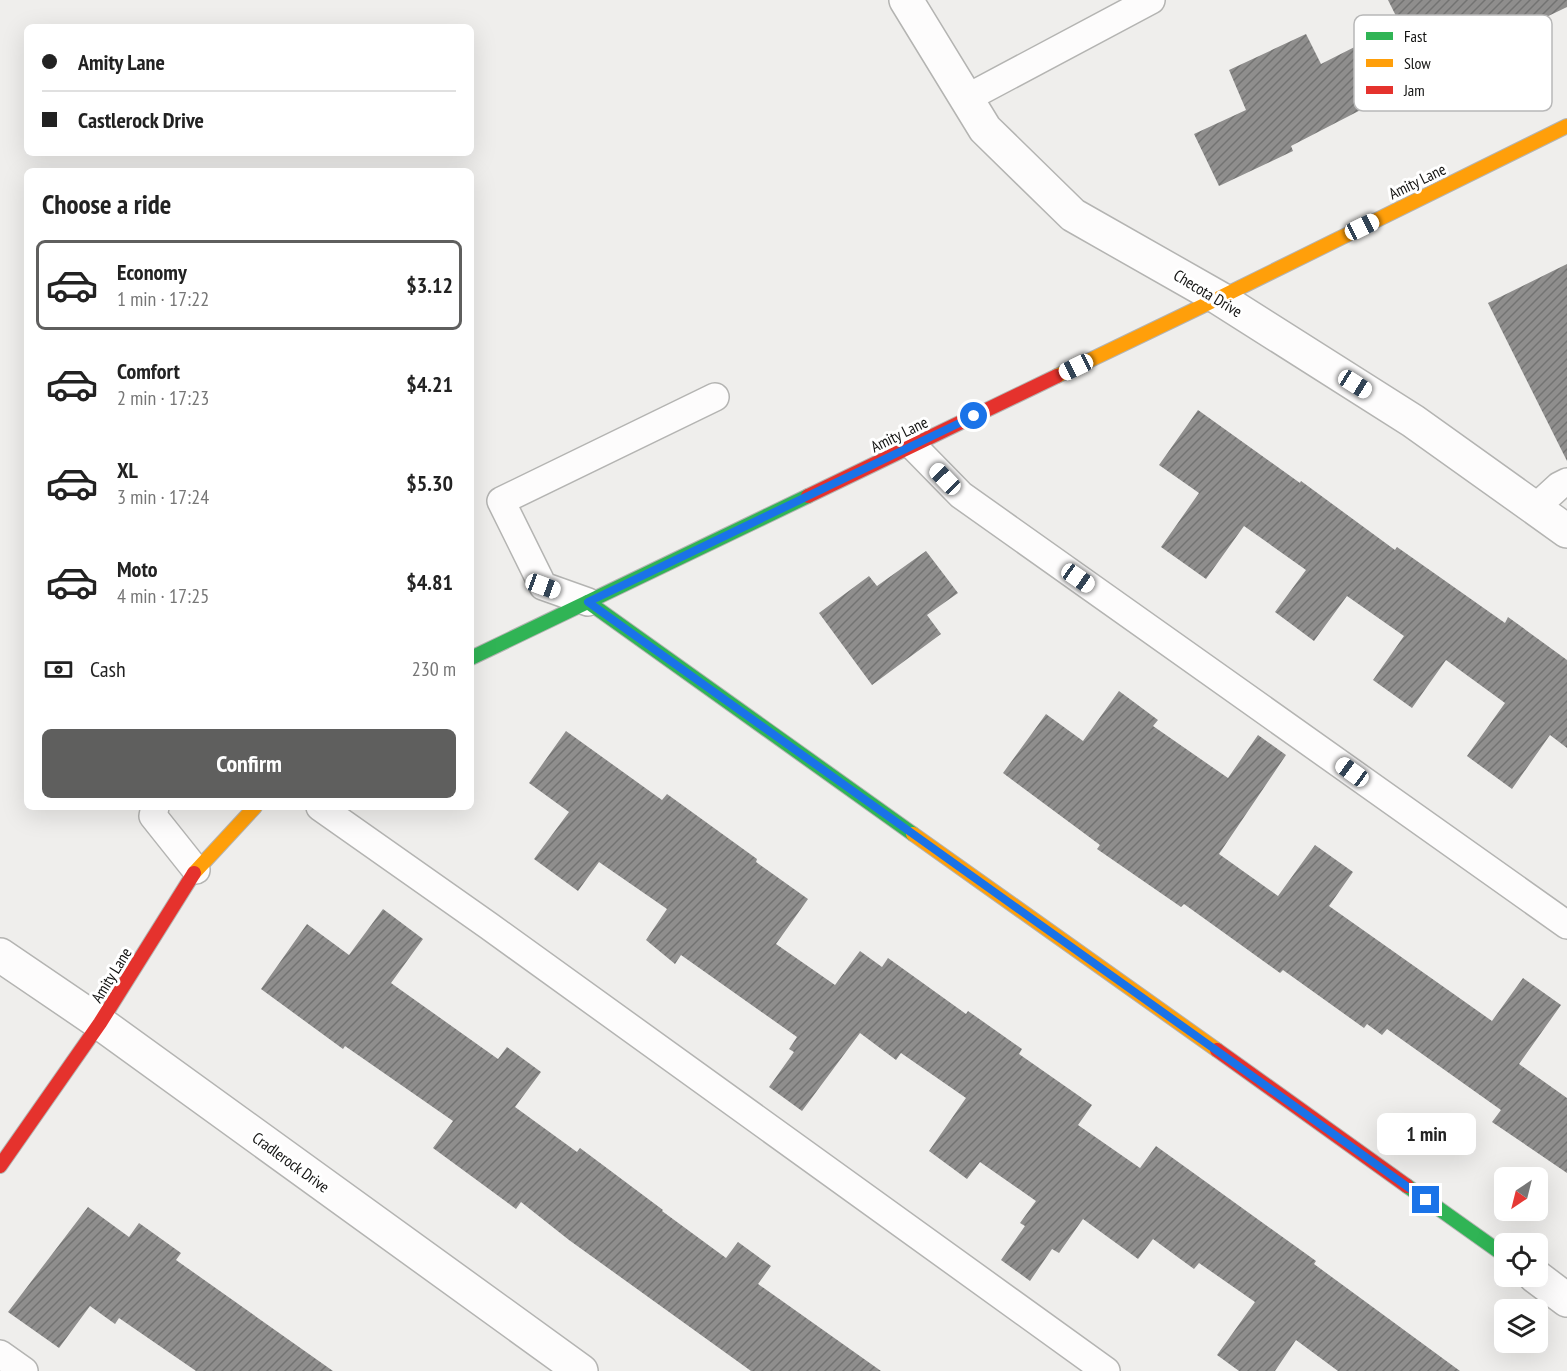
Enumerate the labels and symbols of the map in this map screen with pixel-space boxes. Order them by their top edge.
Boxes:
legend [1354,15,1552,111]
text: Fast [1404,26,1427,46]
text: Slow [1404,53,1431,73]
text: Jam [1403,80,1425,100]
street label: Amity Lane [1385,159,1449,203]
car [1342,211,1382,243]
street label: Checota Drive [1170,265,1246,321]
car [1056,351,1096,383]
car [1335,367,1375,401]
route start [960,402,987,429]
street label: Amity Lane [867,412,931,456]
car [926,460,964,498]
car [1058,560,1098,596]
car [523,571,563,601]
car [1332,754,1372,790]
street label: Amity Lane [86,944,136,1006]
callout: 1 min [1376,1113,1476,1155]
street label: Cradlerock Drive [249,1127,333,1197]
north arrow [1494,1167,1548,1221]
route end [1412,1186,1439,1213]

